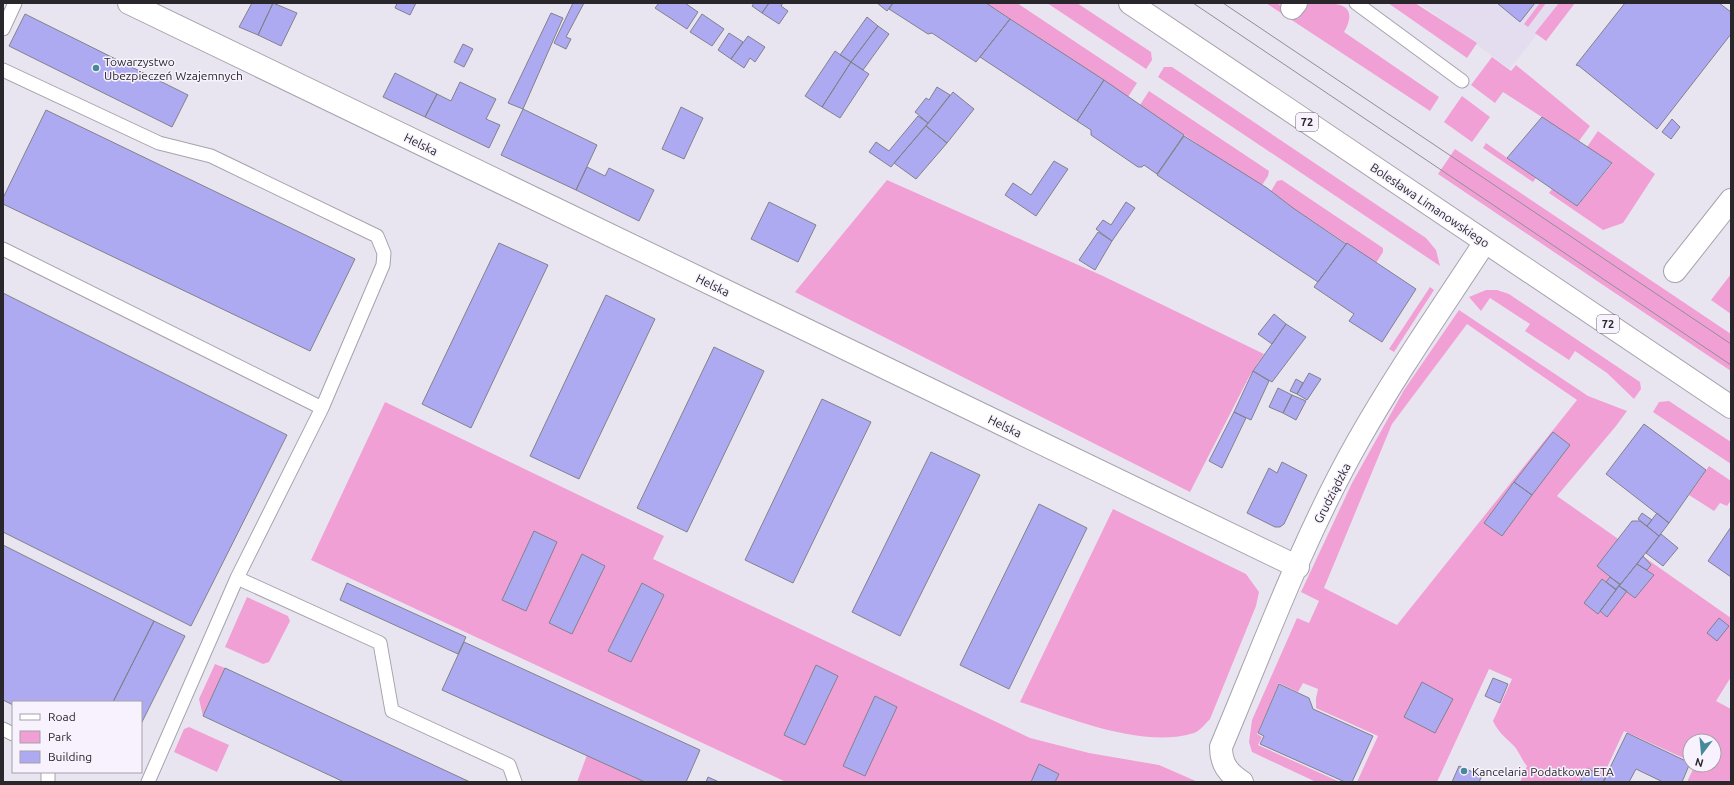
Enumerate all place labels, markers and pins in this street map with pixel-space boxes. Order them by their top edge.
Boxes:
place label: Towarzystwo Ubezpieczeń Wzajemnych [104,55,243,82]
marker: Towarzystwo Ubezpieczeń Wzajemnych [91,63,101,73]
place label: Kancelaria Podatkowa ETA [1472,765,1614,778]
marker: Kancelaria Podatkowa ETA [1459,766,1469,776]

